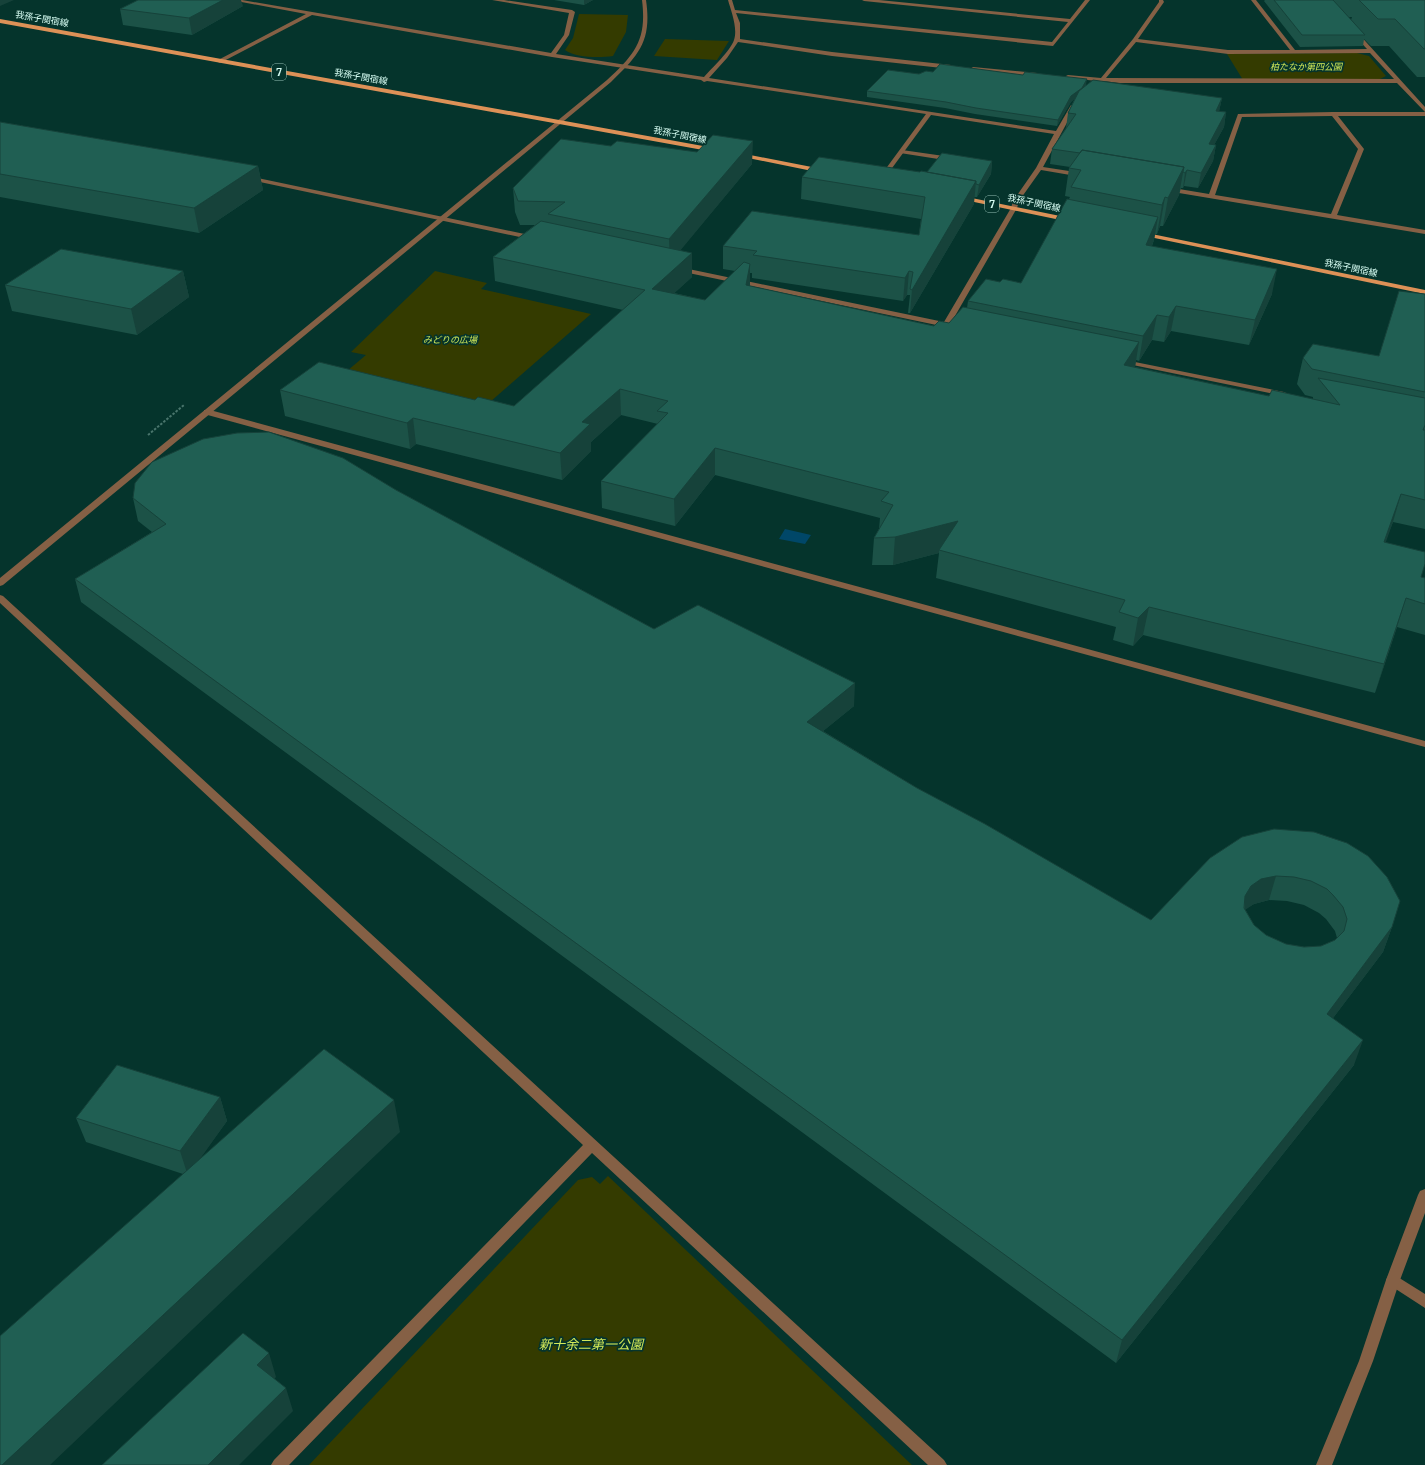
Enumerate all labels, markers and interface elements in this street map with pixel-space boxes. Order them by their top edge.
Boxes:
street label: 我孫子関宿線 [15,8,71,29]
park label: 柏たなか第四公園 [1270,61,1344,72]
road number: 7 [272,64,286,80]
street label: 我孫子関宿線 [334,66,390,87]
street label: 我孫子関宿線 [653,124,709,145]
street label: 我孫子関宿線 [1007,192,1063,214]
road number: 7 [985,196,999,212]
street label: 我孫子関宿線 [1324,257,1380,279]
park label: みどりの広場 [423,334,478,345]
park label: 新十余二第一公園 [539,1336,645,1353]

